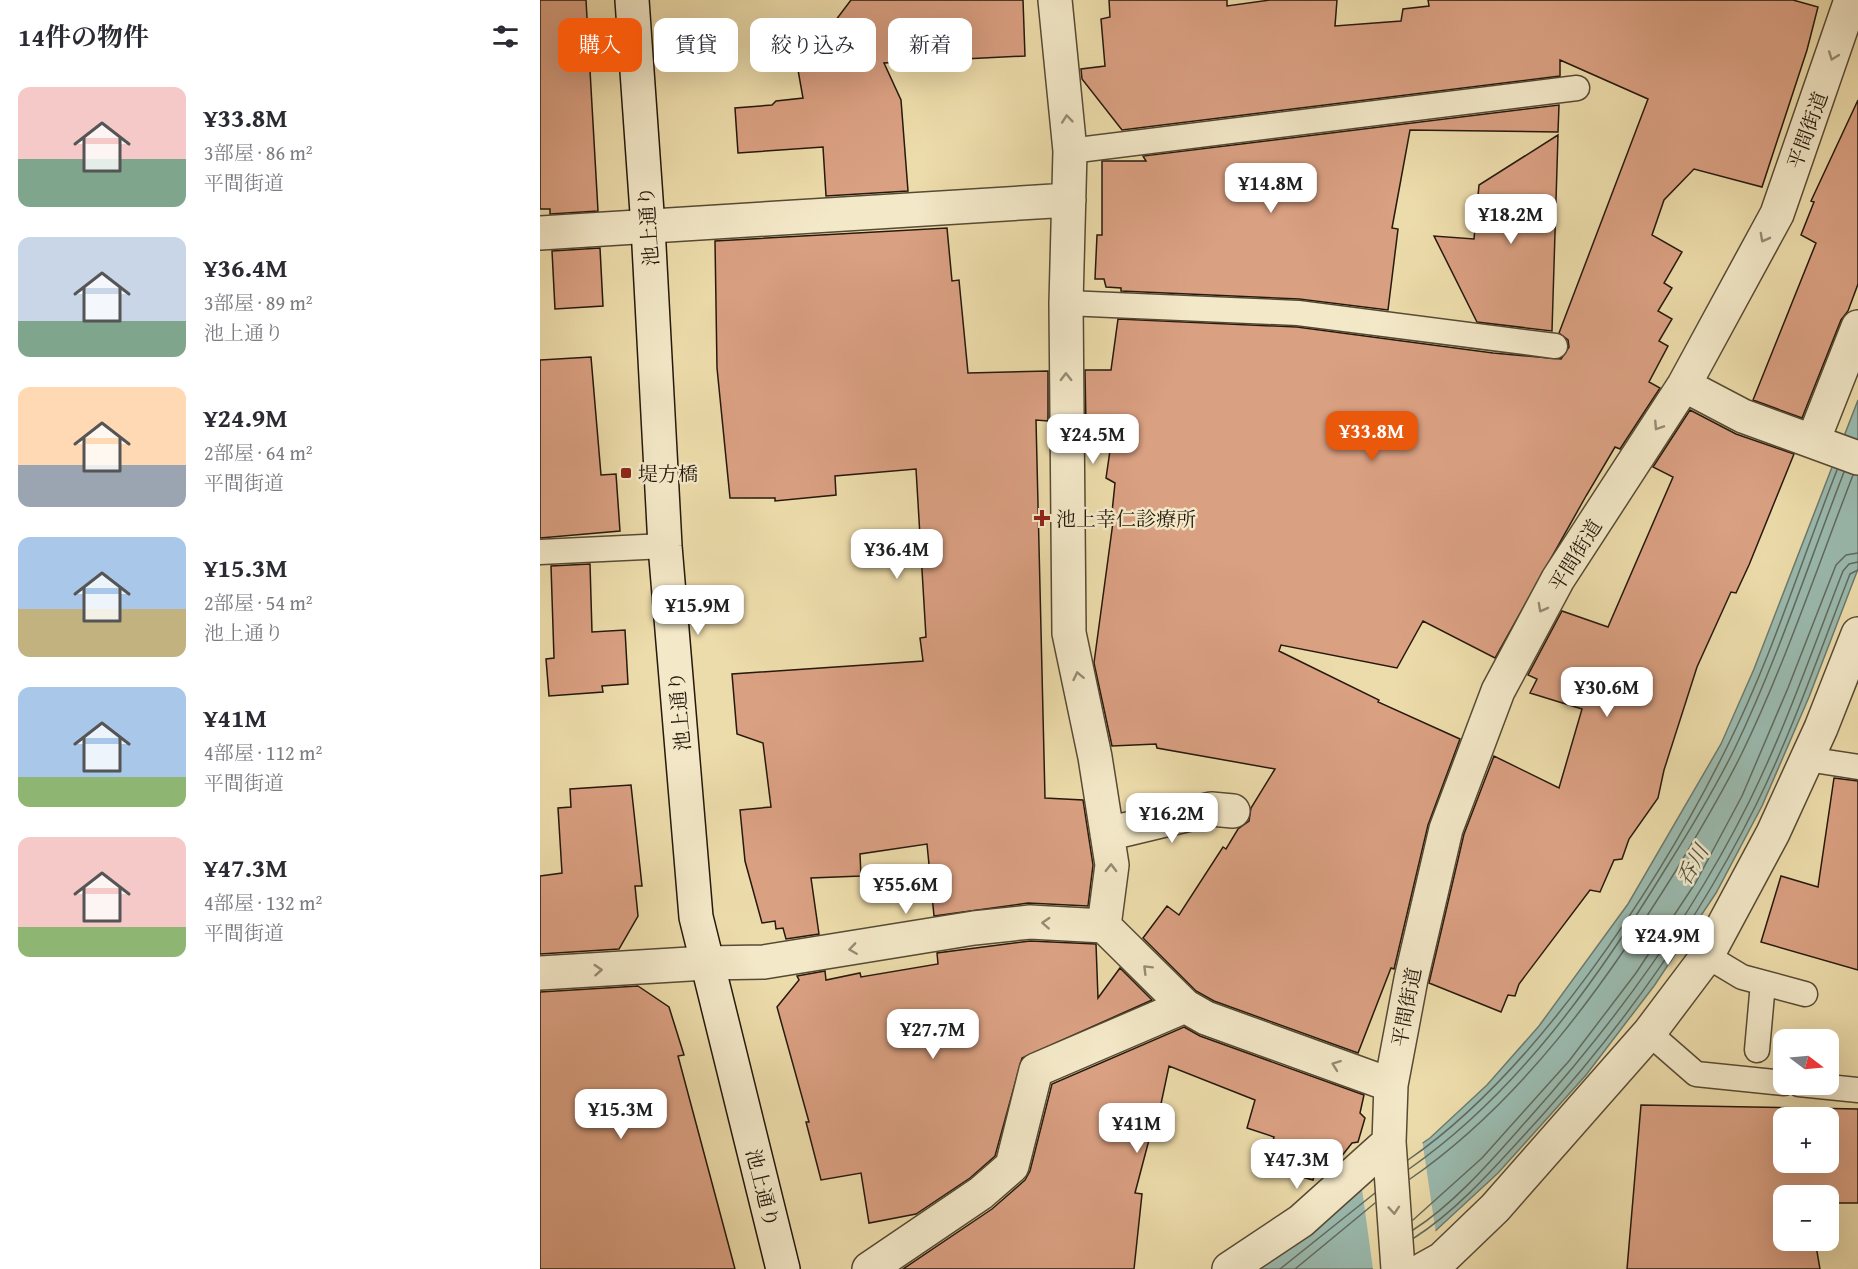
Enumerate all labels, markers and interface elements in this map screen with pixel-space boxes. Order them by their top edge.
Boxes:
text: 14件の物件 [18,17,149,56]
chip: 購入 [558,18,642,72]
chip: 賃貸 [654,18,738,72]
chip: 絞り込み [750,18,876,72]
chip: 新着 [888,18,972,72]
icon: filters [489,20,522,53]
one-way arrow [1828,50,1841,61]
street label: 平間街道 [1780,87,1834,173]
text: ¥33.8M [204,98,288,137]
icon: home [66,111,138,183]
one-way arrow [1061,115,1074,124]
text: 3部屋 · 86 m² [204,138,313,167]
pin: ¥14.8M [1222,163,1320,214]
text: 平間街道 [204,168,284,197]
text: ¥14.8M [1239,168,1303,197]
street label: 池上通り [631,185,665,267]
pin: ¥18.2M [1462,194,1560,245]
text: ¥18.2M [1479,199,1543,228]
one-way arrow [1760,231,1771,242]
text: ¥36.4M [204,248,288,287]
icon: home [66,261,138,333]
text: 3部屋 · 89 m² [204,288,313,317]
text: 池上通り [204,318,284,347]
one-way arrow [1060,373,1072,382]
text: ¥24.9M [204,398,288,437]
icon: home [66,411,138,483]
pin: ¥33.8M [1323,411,1421,462]
pin: ¥24.5M [1044,414,1142,465]
text: ¥33.8M [1340,416,1404,445]
text: ¥24.5M [1061,419,1125,448]
one-way arrow [1654,419,1665,430]
text: 2部屋 · 64 m² [204,438,313,467]
place label: 堤方橋 [638,459,698,488]
marker: 堤方橋 [619,466,633,480]
text: 平間街道 [204,468,284,497]
place label: 池上幸仁診療所 [1056,504,1196,533]
marker: 池上幸仁診療所 [1033,509,1051,527]
street label: 平間街道 [1542,513,1608,597]
pin: ¥36.4M [848,529,946,580]
text: ¥36.4M [865,534,929,563]
text: ¥15.3M [204,548,288,587]
icon: home [66,561,138,633]
pin: ¥15.9M [649,585,747,636]
text: 2部屋 · 54 m² [204,588,313,617]
text: ¥15.9M [666,590,730,619]
one-way arrow [1538,602,1549,612]
text: 池上通り [204,618,284,647]
pin: ¥30.6M [1558,667,1656,718]
street label: 池上通り [661,670,697,752]
one-way arrow [1072,672,1085,682]
text: ¥30.6M [1575,672,1639,701]
text: ¥41M [204,698,267,737]
icon: home [66,711,138,783]
text: 4部屋 · 112 m² [204,738,322,767]
text: 平間街道 [204,768,284,797]
pin: ¥16.2M [1123,793,1221,844]
text: ¥16.2M [1140,798,1204,827]
water label: 呑川 [1668,837,1717,891]
text: ¥47.3M [204,848,288,887]
icon: home [66,861,138,933]
pin: ¥55.6M [857,864,955,915]
one-way arrow [1104,864,1117,873]
text: ¥55.6M [874,869,938,898]
text: 4部屋 · 132 m² [204,888,322,917]
pin: ¥24.9M [1619,915,1717,966]
one-way arrow [1041,917,1050,930]
text: 平間街道 [204,918,284,947]
text: ¥24.9M [1636,920,1700,949]
one-way arrow [848,942,857,954]
one-way arrow [594,963,603,976]
one-way arrow [1144,965,1155,976]
street label: 平間街道 [1384,965,1428,1049]
pin: ¥27.7M [884,1009,982,1060]
text: ¥27.7M [901,1014,965,1043]
north arrow [1773,1029,1839,1095]
map controls [1773,1029,1839,1251]
one-way arrow [1331,1060,1342,1073]
pin: ¥15.3M [572,1089,670,1140]
text: ¥15.3M [589,1094,653,1123]
pin: ¥41M [1101,1103,1173,1154]
button: + [1773,1107,1839,1173]
text: ¥41M [1113,1108,1161,1137]
pin: ¥47.3M [1248,1139,1346,1190]
text: ¥47.3M [1265,1144,1329,1173]
street label: 池上通り [739,1146,787,1230]
button: − [1773,1185,1839,1251]
one-way arrow [1388,1205,1401,1214]

